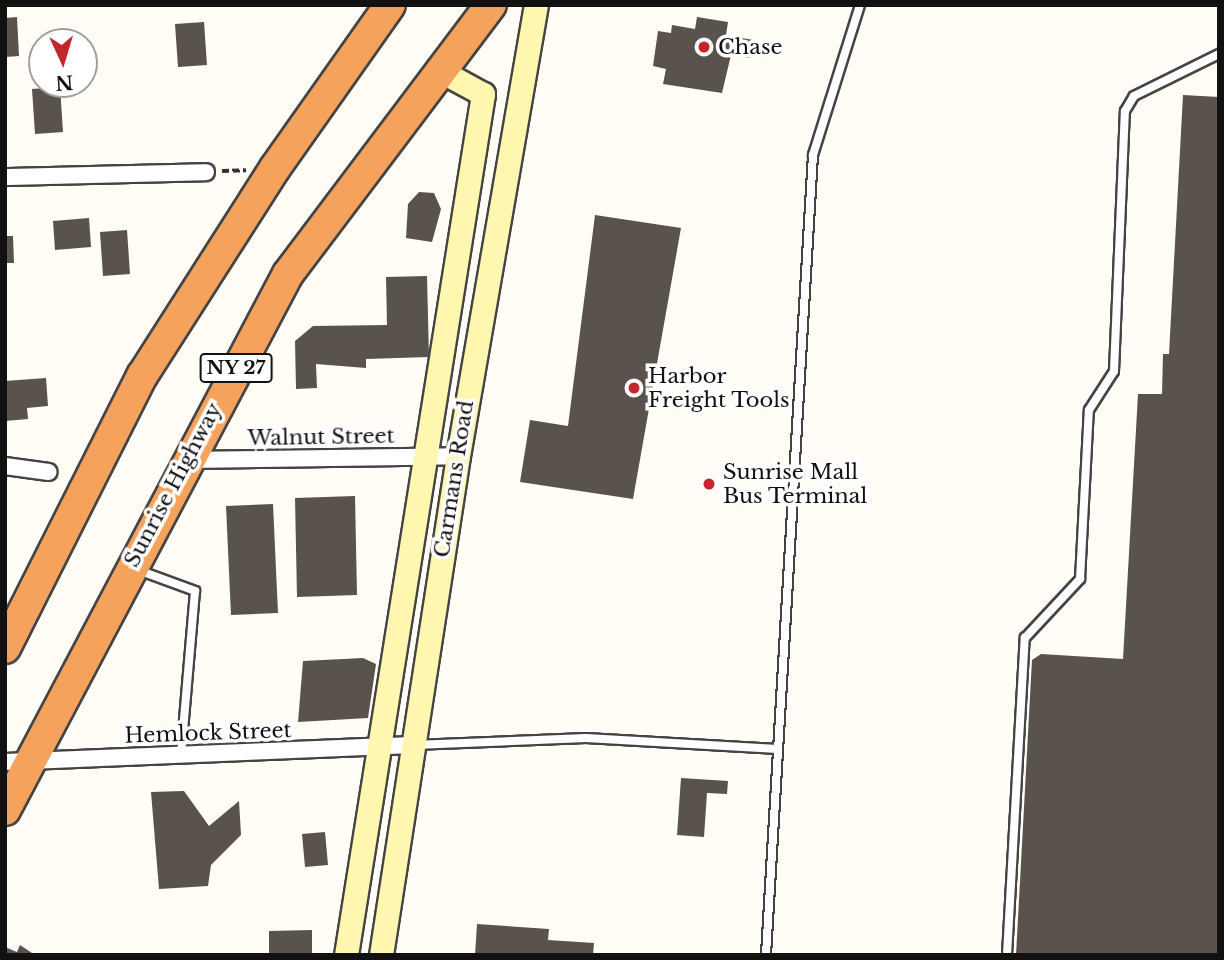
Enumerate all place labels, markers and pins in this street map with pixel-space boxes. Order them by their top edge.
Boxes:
place label: Chase [718,34,782,60]
marker: Chase [696,39,712,55]
place label: Harbor Freight Tools [648,363,790,413]
marker: Harbor Freight Tools [626,380,642,396]
place label: Sunrise Mall Bus Terminal [723,459,868,509]
marker: Sunrise Mall Bus Terminal [701,476,717,492]

